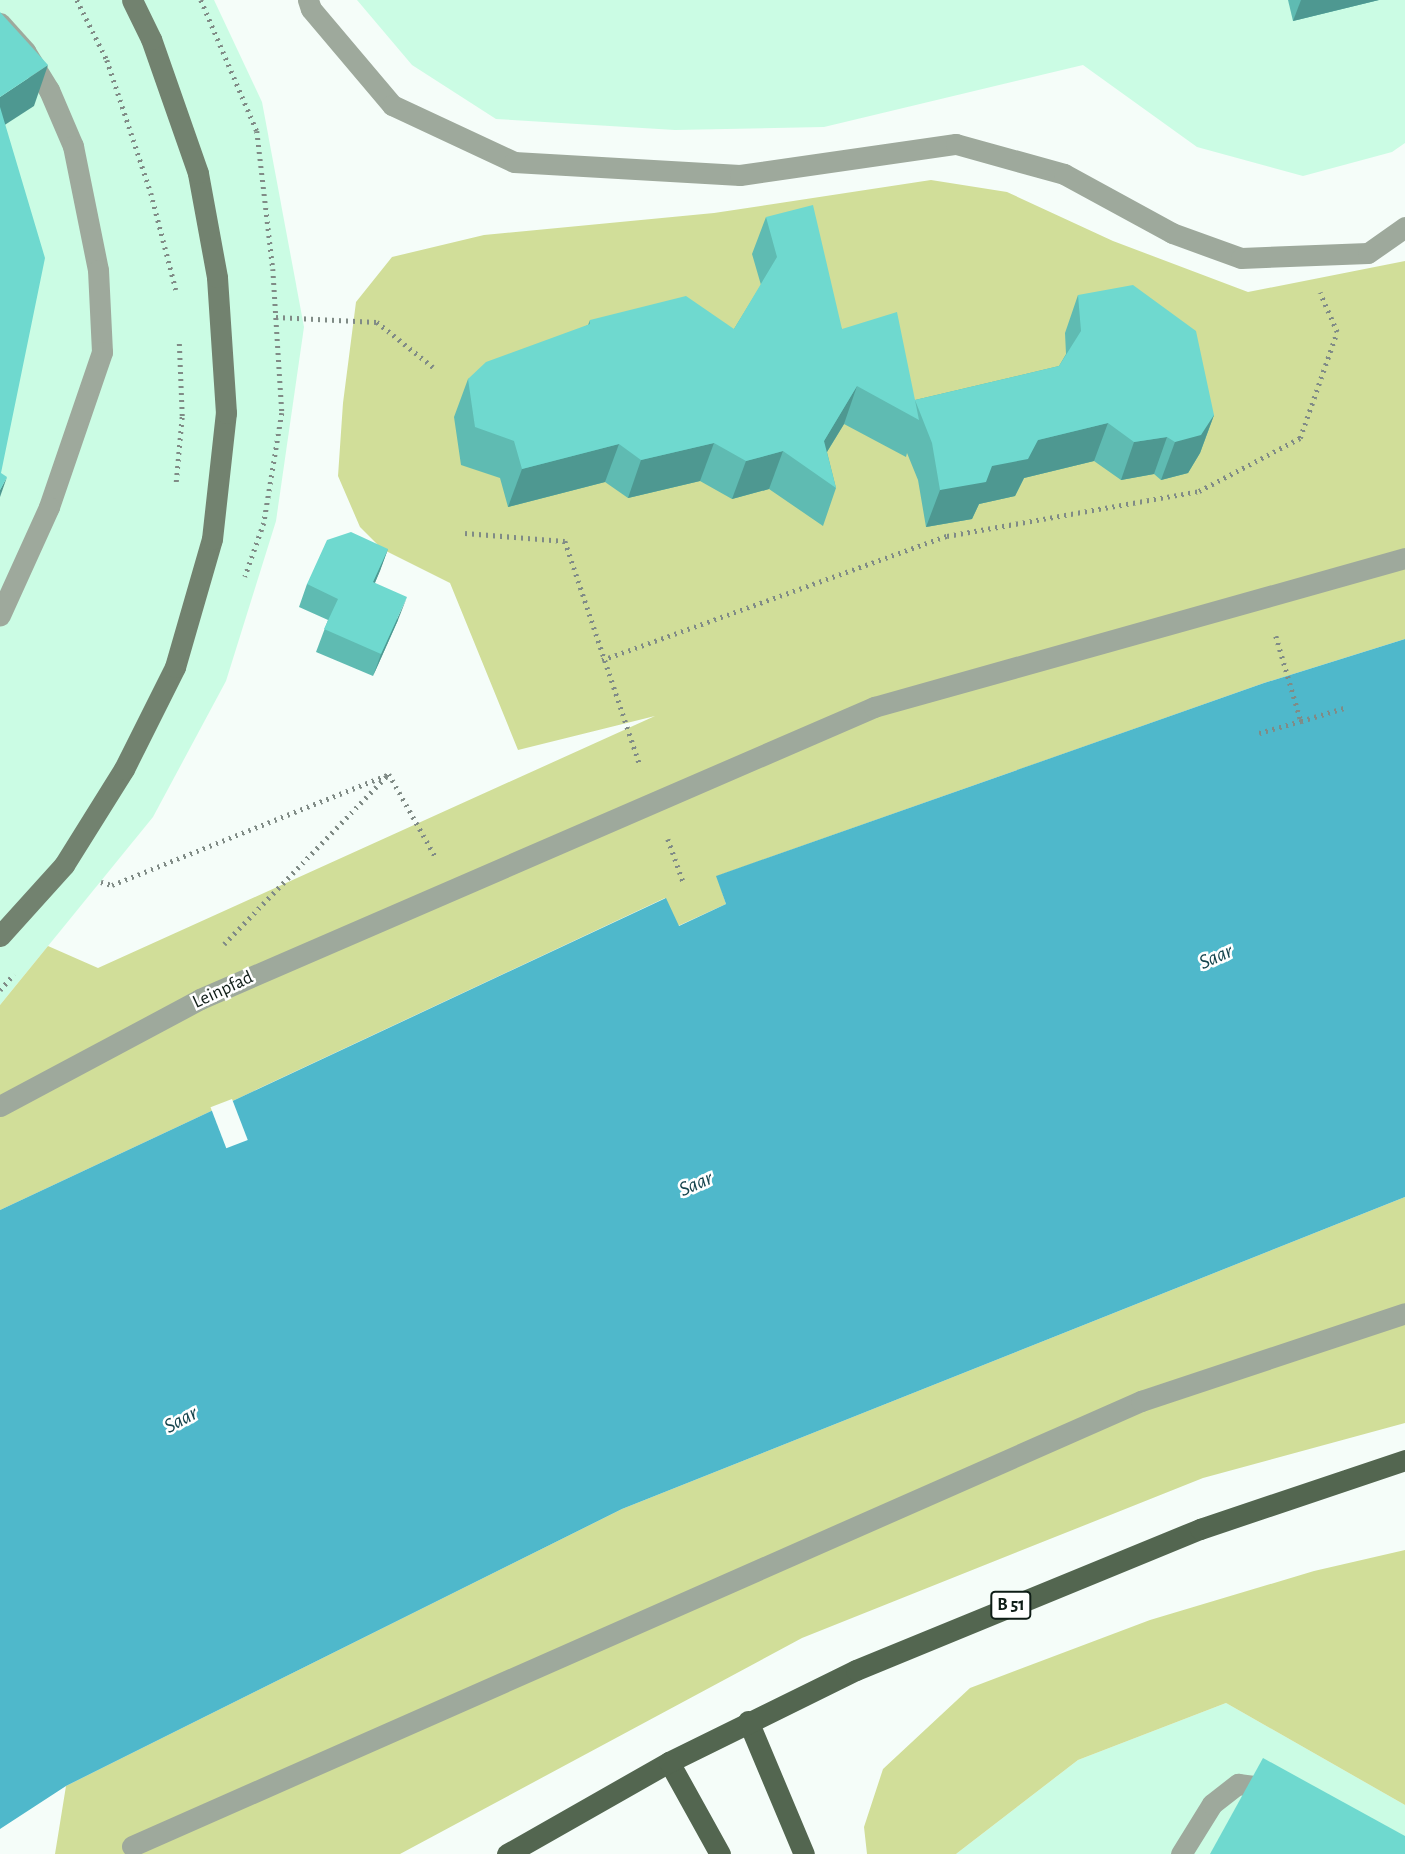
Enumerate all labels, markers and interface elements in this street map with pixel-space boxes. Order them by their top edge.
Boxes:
water label: Saar [1195,939,1237,975]
street label: Leinpfad [189,966,257,1014]
water label: Saar [675,1166,717,1202]
water label: Saar [160,1401,202,1439]
road number: B 51 [990,1590,1032,1620]

